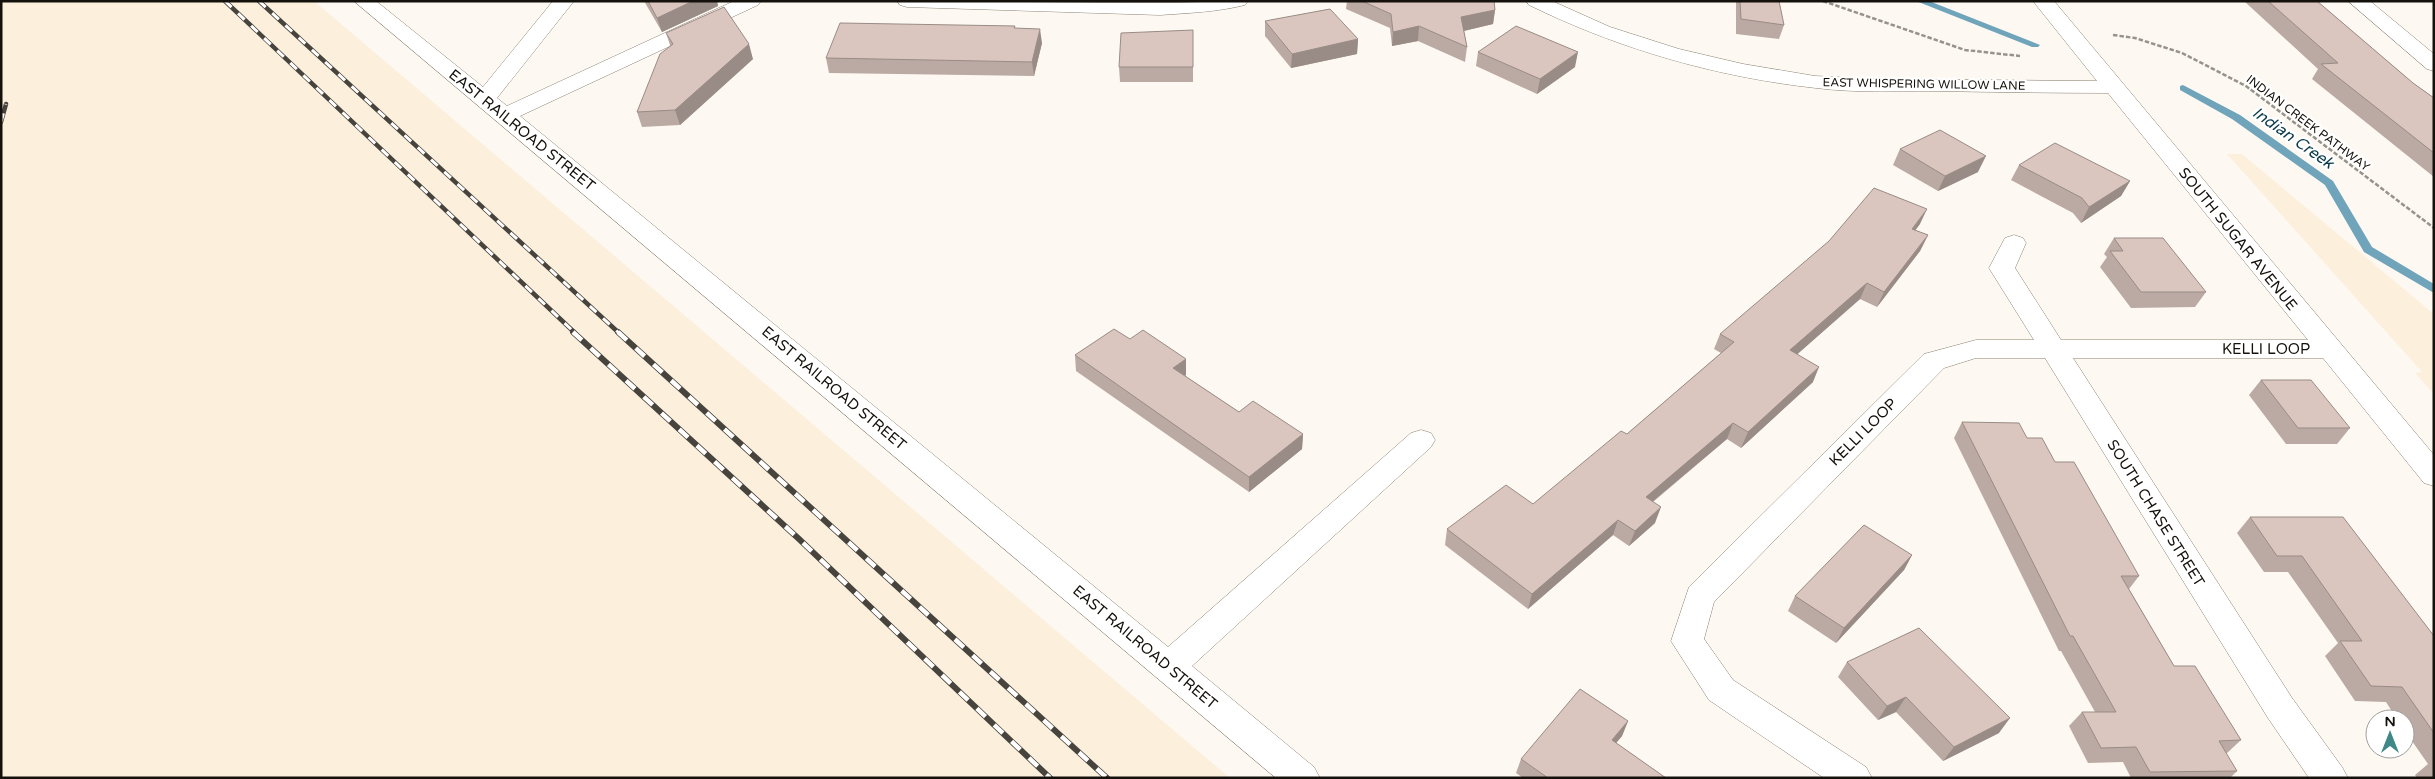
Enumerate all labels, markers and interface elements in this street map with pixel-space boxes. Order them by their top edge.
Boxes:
street label: EAST RAILROAD STREET [445,65,599,195]
street label: INDIAN CREEK PATHWAY [2244,72,2373,174]
street label: EAST WHISPERING WILLOW LANE [1822,75,2026,93]
water label: Indian Creek [2248,103,2339,174]
street label: SOUTH SUGAR AVENUE [2175,164,2301,314]
street label: EAST RAILROAD STREET [758,322,910,454]
street label: KELLI LOOP [2222,340,2310,358]
street label: KELLI LOOP [1825,394,1901,470]
street label: SOUTH CHASE STREET [2103,436,2209,590]
street label: EAST RAILROAD STREET [1069,581,1221,713]
north arrow [2365,709,2415,759]
text: N [2384,713,2396,730]

